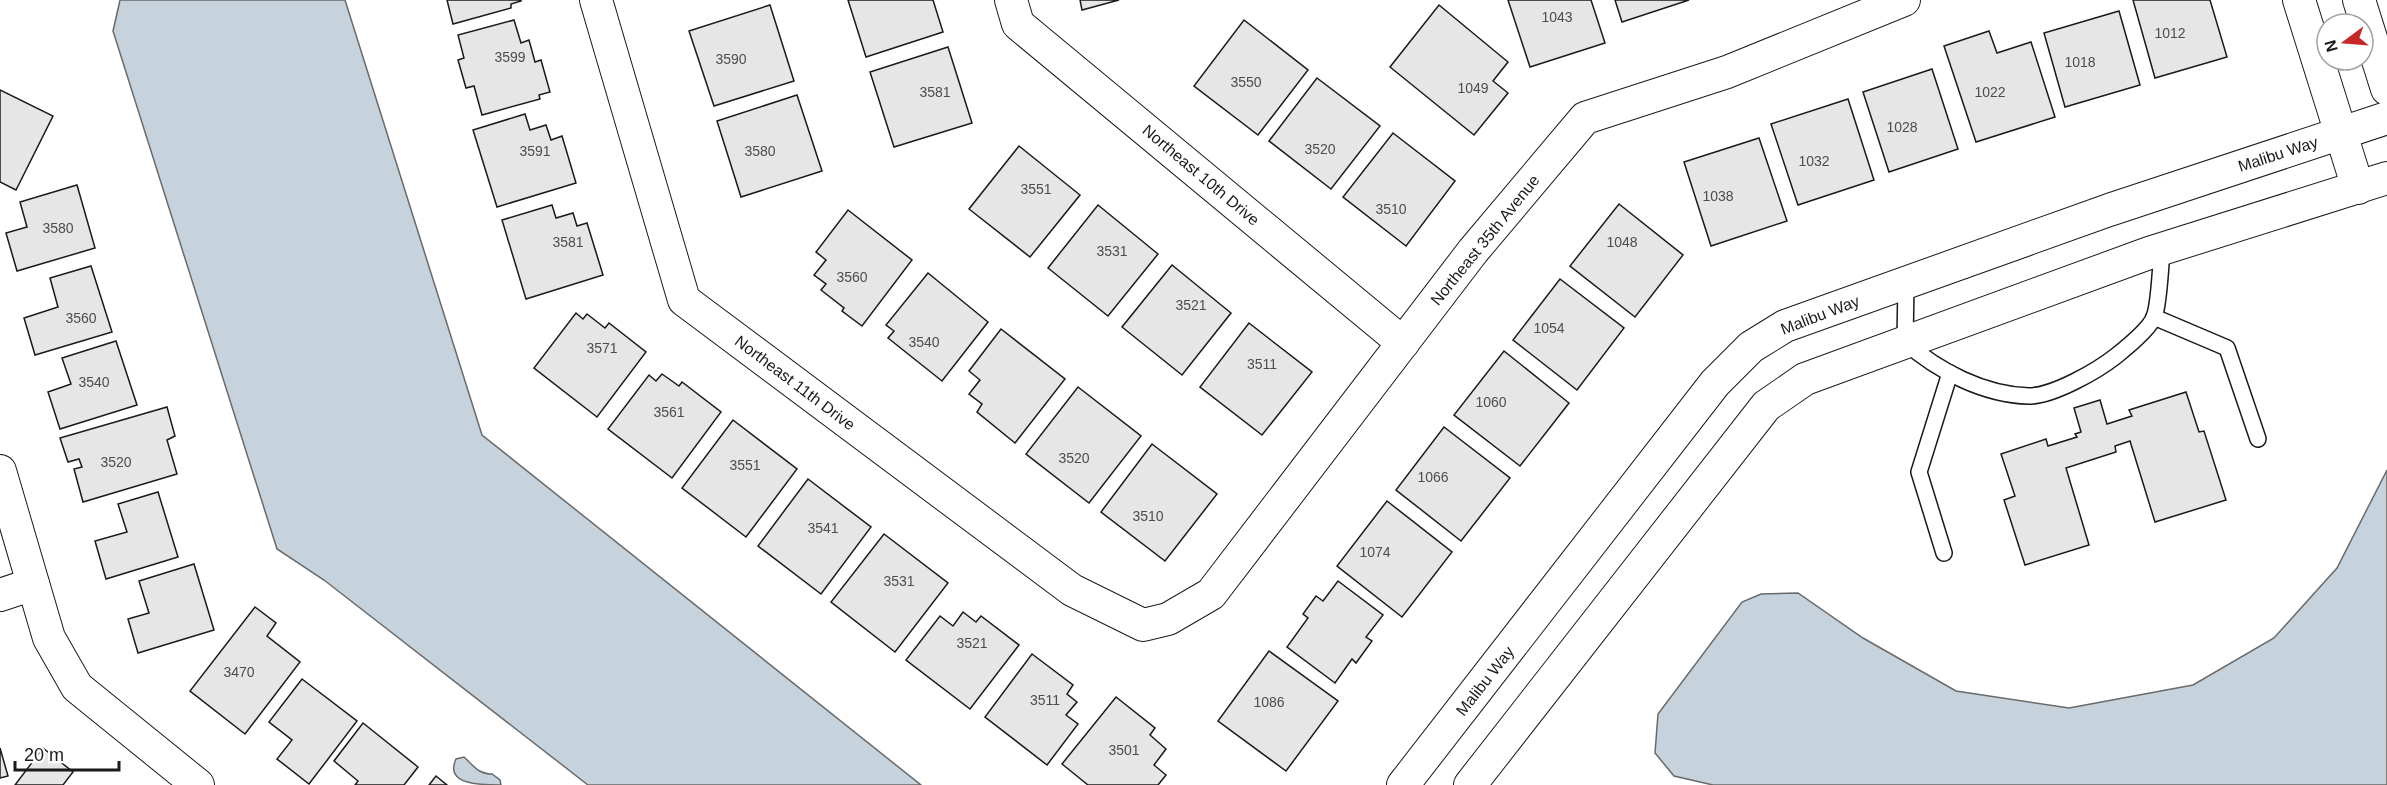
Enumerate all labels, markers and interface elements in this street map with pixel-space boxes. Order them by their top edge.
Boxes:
house number: 1043 [1541,9,1573,25]
north arrow [2315,12,2375,72]
house number: 1012 [2154,25,2186,41]
text: N [2321,38,2341,54]
house number: 3599 [494,49,526,65]
house number: 3590 [715,51,747,67]
house number: 1018 [2064,54,2096,70]
house number: 3550 [1230,74,1262,90]
house number: 1049 [1457,80,1489,96]
house number: 3581 [919,84,951,100]
house number: 1022 [1974,84,2006,100]
house number: 1028 [1886,119,1918,135]
street label: Northeast 10th Drive [1139,121,1263,229]
street label: Malibu Way [2236,133,2320,175]
house number: 3520 [1304,141,1336,157]
house number: 3591 [519,143,551,159]
house number: 3580 [744,143,776,159]
house number: 1032 [1798,153,1830,169]
street label: Northeast 35th Avenue [1427,171,1543,308]
house number: 3551 [1020,181,1052,197]
house number: 1038 [1702,188,1734,204]
house number: 3510 [1375,201,1407,217]
house number: 3580 [42,220,74,236]
house number: 3581 [552,234,584,250]
house number: 1048 [1606,234,1638,250]
house number: 3531 [1096,243,1128,259]
house number: 3560 [836,269,868,285]
street label: Malibu Way [1778,292,1862,338]
house number: 3521 [1175,297,1207,313]
house number: 3560 [65,310,97,326]
house number: 1054 [1533,320,1565,336]
street label: Northeast 11th Drive [732,332,858,434]
house number: 3540 [908,334,940,350]
house number: 3571 [586,340,618,356]
house number: 3511 [1247,356,1277,372]
house number: 3540 [78,374,110,390]
house number: 1060 [1475,394,1507,410]
house number: 3561 [653,404,685,420]
house number: 3520 [1058,450,1090,466]
house number: 3520 [100,454,132,470]
house number: 3551 [729,457,761,473]
house number: 1066 [1417,469,1449,485]
house number: 3510 [1132,508,1164,524]
house number: 3541 [807,520,839,536]
house number: 1074 [1359,544,1391,560]
house number: 3531 [883,573,915,589]
house number: 3521 [956,635,988,651]
street label: Malibu Way [1453,643,1517,719]
house number: 3470 [223,664,255,680]
house number: 3511 [1030,692,1060,708]
house number: 1086 [1253,694,1285,710]
scale bar [15,734,118,772]
house number: 3501 [1108,742,1140,758]
text: 20 m [24,745,64,765]

